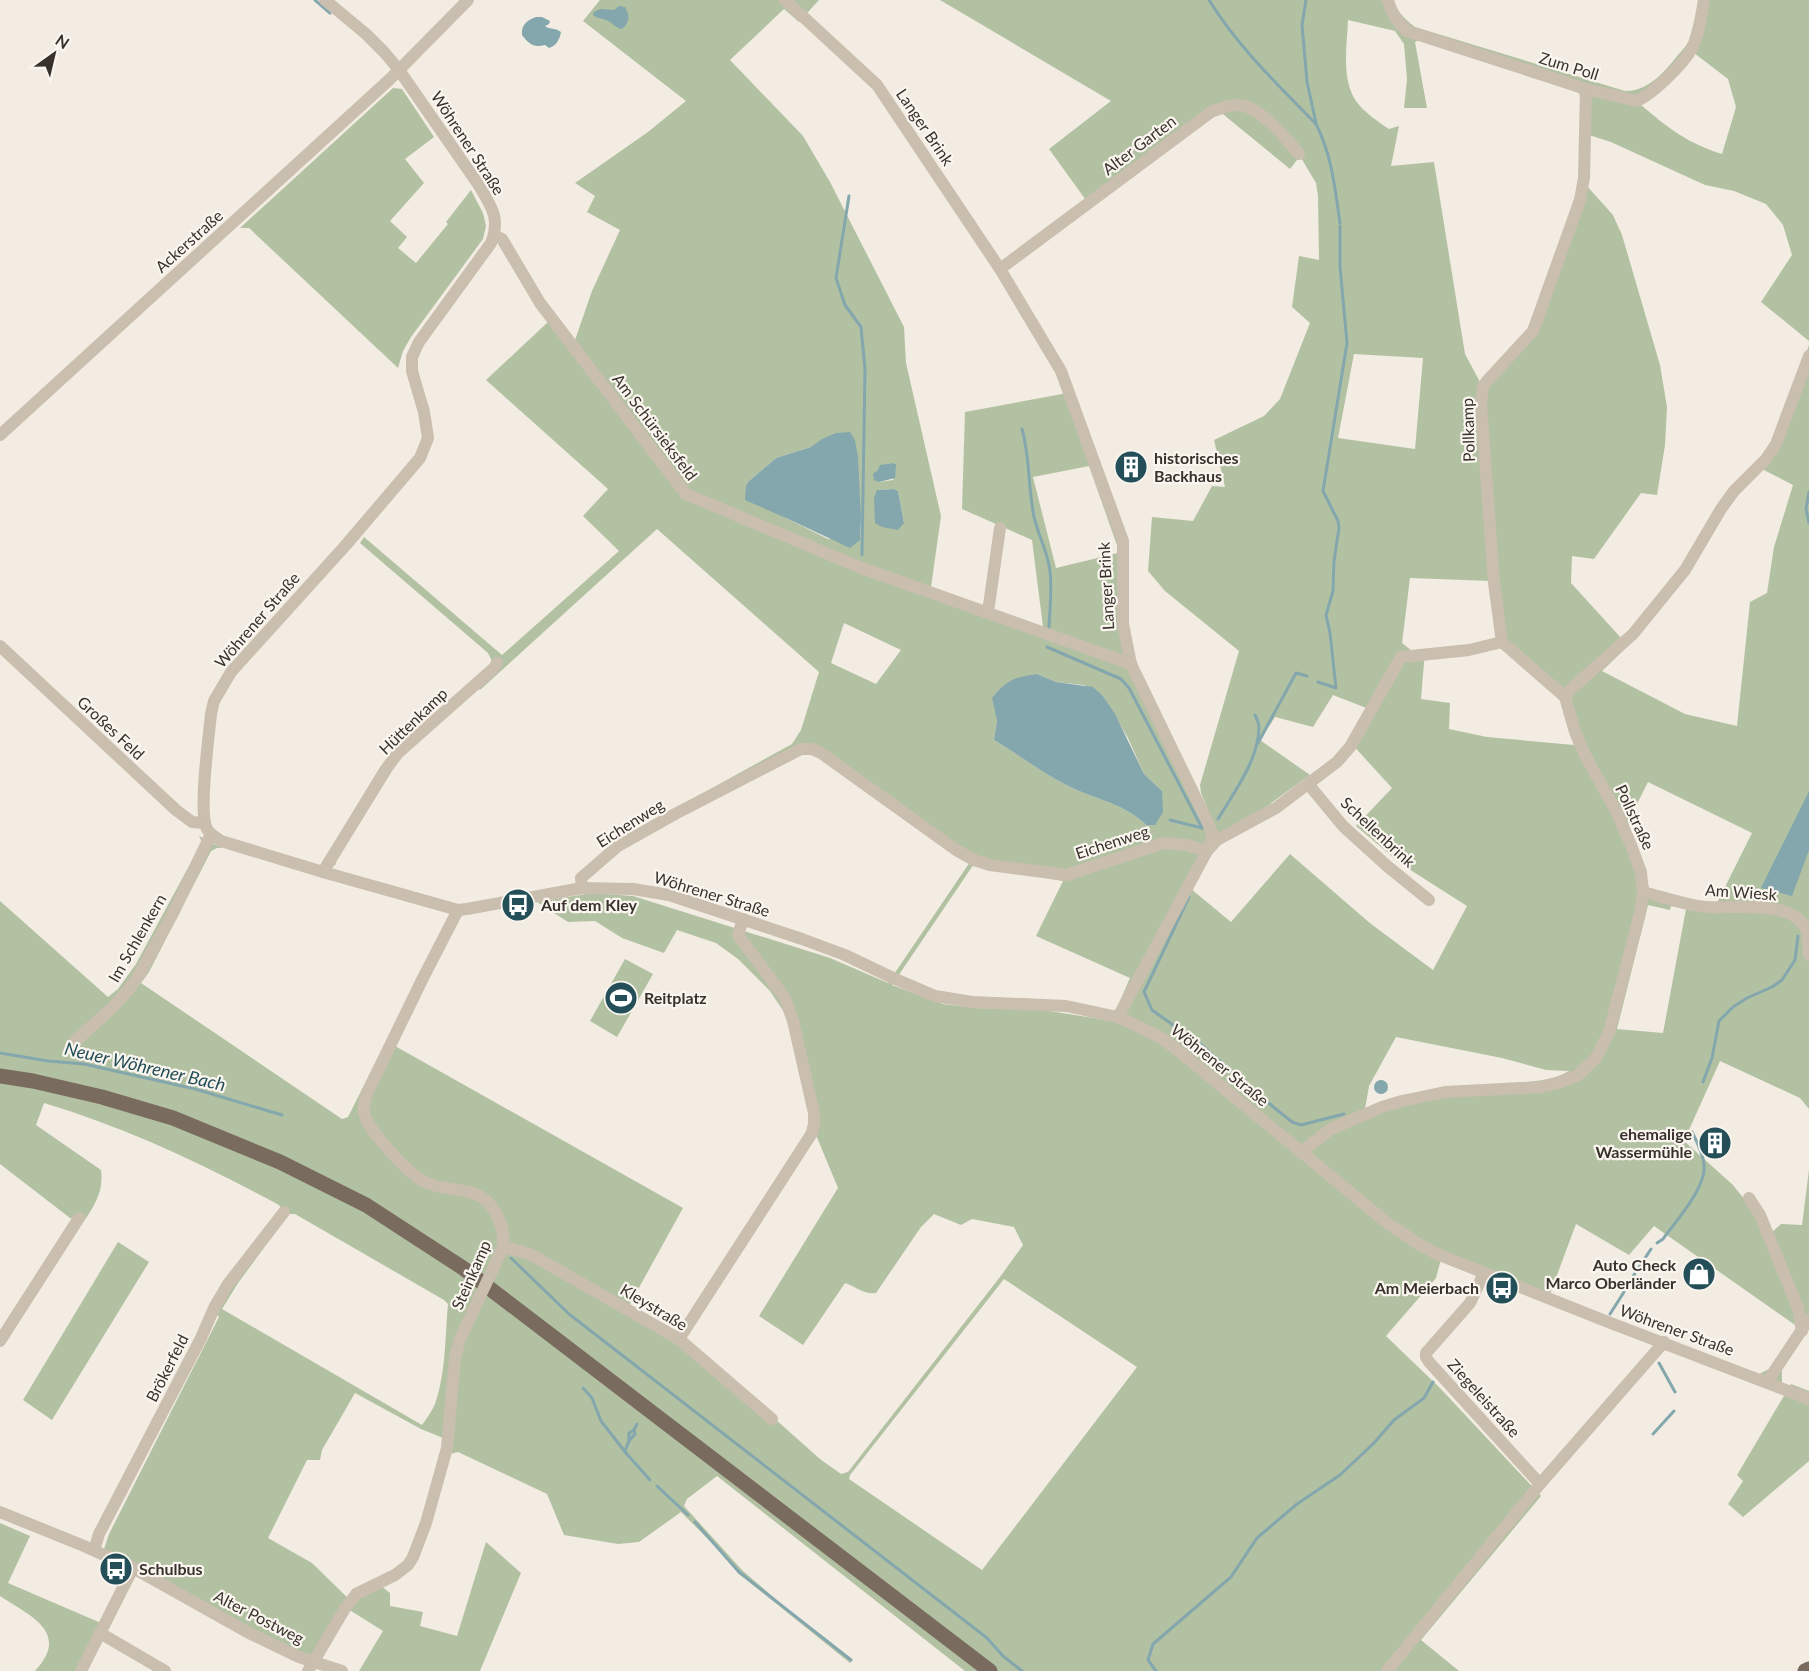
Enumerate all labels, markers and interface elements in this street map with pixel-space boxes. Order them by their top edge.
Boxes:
north arrow [24,24,84,84]
text: N [52,30,73,52]
street label: Zum Poll [1537,47,1601,84]
street label: Langer Brink [893,85,958,169]
street label: Wöhrener Straße [428,87,509,198]
street label: Alter Garten [1098,111,1179,178]
street label: Ackerstraße [151,205,226,276]
street label: Am Schürsieksfeld [609,370,702,484]
street label: Pollkamp [1457,398,1478,462]
place label: historisches Backhaus [1154,448,1239,485]
building icon: historisches Backhaus [1113,449,1149,485]
street label: Langer Brink [1094,541,1117,631]
street label: Wöhrener Straße [210,568,303,671]
street label: Hüttenkamp [375,683,451,758]
street label: Großes Feld [74,692,149,763]
street label: Pollstraße [1612,781,1659,852]
street label: Schellenbrink [1337,793,1420,871]
street label: Eichenweg [592,794,667,851]
street label: Eichenweg [1073,821,1151,862]
street label: Wöhrener Straße [652,867,772,920]
street label: Am Wiesk [1705,880,1778,904]
bus stop icon: Auf dem Kley [500,887,536,923]
street label: Im Schlenkern [104,890,170,985]
place label: Auf dem Kley [540,895,637,914]
sports icon: Reitplatz [603,980,639,1016]
place label: Reitplatz [644,988,707,1007]
street label: Wöhrener Straße [1168,1019,1273,1110]
water label: Neuer Wöhrener Bach [63,1037,228,1095]
place label: ehemalige Wassermühle [1596,1124,1692,1161]
building icon: ehemalige Wassermühle [1697,1125,1733,1161]
street label: Steinkamp [447,1237,494,1312]
place label: Auto Check Marco Oberländer [1545,1255,1676,1292]
shop icon: Auto Check Marco Oberländer [1681,1256,1717,1292]
bus stop icon: Am Meierbach [1484,1270,1520,1306]
place label: Am Meierbach [1374,1278,1479,1297]
street label: Kleystraße [617,1279,691,1334]
street label: Wöhrener Straße [1618,1300,1737,1359]
street label: Brökerfeld [141,1331,192,1405]
street label: Ziegeleistraße [1444,1355,1524,1441]
bus stop icon: Schulbus [98,1551,134,1587]
place label: Schulbus [139,1559,203,1578]
street label: Alter Postweg [211,1586,307,1647]

